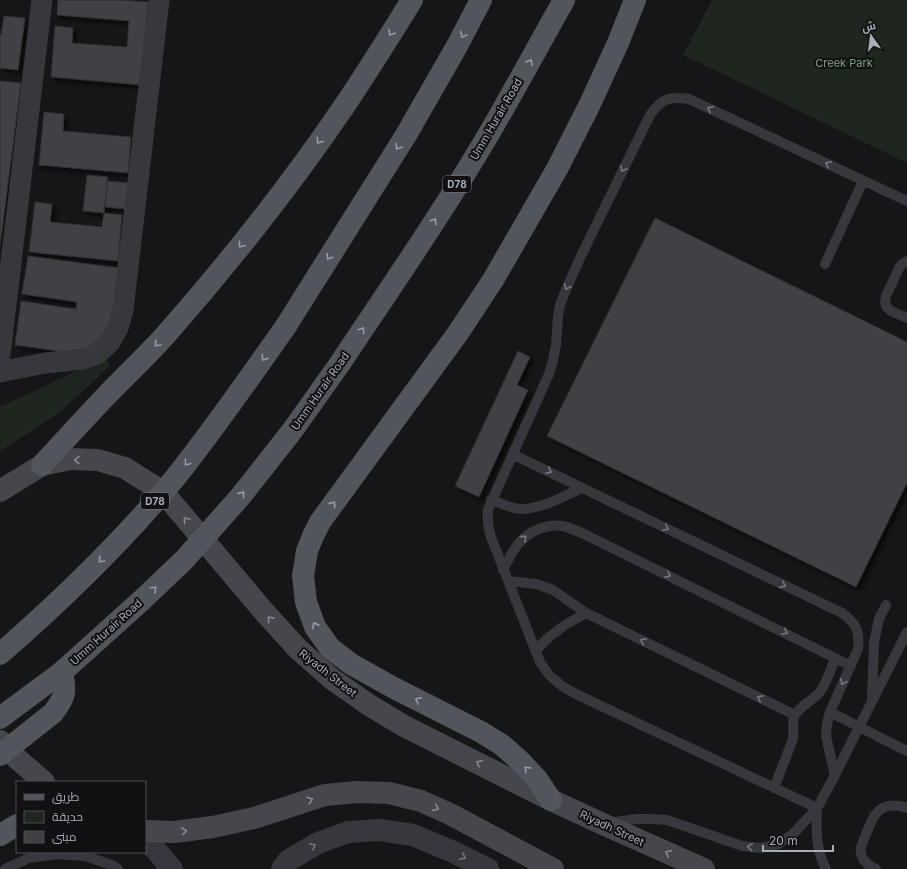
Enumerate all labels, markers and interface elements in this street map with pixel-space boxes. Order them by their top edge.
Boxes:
north arrow [851,16,891,56]
text: ش [860,18,877,35]
one-way arrow [389,29,396,36]
one-way arrow [460,30,468,38]
park label: Creek Park [815,56,873,70]
one-way arrow [525,59,532,66]
street label: Umm Hurair Road [467,76,525,162]
one-way arrow [707,106,714,114]
one-way arrow [317,137,324,144]
one-way arrow [396,143,403,150]
one-way arrow [824,161,832,169]
one-way arrow [620,165,628,172]
road number: D78 [443,176,471,192]
one-way arrow [429,218,437,225]
one-way arrow [239,241,246,248]
one-way arrow [326,253,334,260]
one-way arrow [564,283,572,290]
one-way arrow [357,327,364,334]
one-way arrow [154,339,162,347]
street label: Umm Hurair Road [288,349,352,433]
one-way arrow [261,354,268,361]
one-way arrow [74,455,80,464]
one-way arrow [184,458,191,465]
one-way arrow [545,467,552,474]
one-way arrow [238,492,245,499]
road number: D78 [141,493,169,509]
one-way arrow [328,502,335,509]
one-way arrow [183,517,190,524]
one-way arrow [662,523,669,531]
one-way arrow [520,536,527,543]
one-way arrow [98,555,106,563]
one-way arrow [664,570,671,578]
one-way arrow [779,580,786,588]
one-way arrow [149,587,156,594]
street label: Umm Hurair Road [67,596,145,668]
one-way arrow [267,616,275,624]
one-way arrow [312,622,320,629]
one-way arrow [780,628,788,635]
one-way arrow [640,638,647,646]
street label: Riyadh Street [296,646,360,700]
one-way arrow [840,678,848,685]
one-way arrow [757,695,764,703]
one-way arrow [415,697,422,705]
one-way arrow [475,760,483,768]
one-way arrow [524,766,532,774]
legend [16,781,146,853]
text: طريق [52,789,80,804]
one-way arrow [306,796,313,805]
one-way arrow [432,803,440,811]
street label: Riyadh Street [578,807,647,849]
text: حديقة [52,809,83,824]
one-way arrow [181,827,187,836]
scale bar [763,827,833,853]
text: مبنى [52,829,77,844]
text: 20 m [769,833,798,848]
one-way arrow [747,842,753,851]
one-way arrow [309,844,316,851]
one-way arrow [665,850,672,858]
one-way arrow [459,852,466,859]

